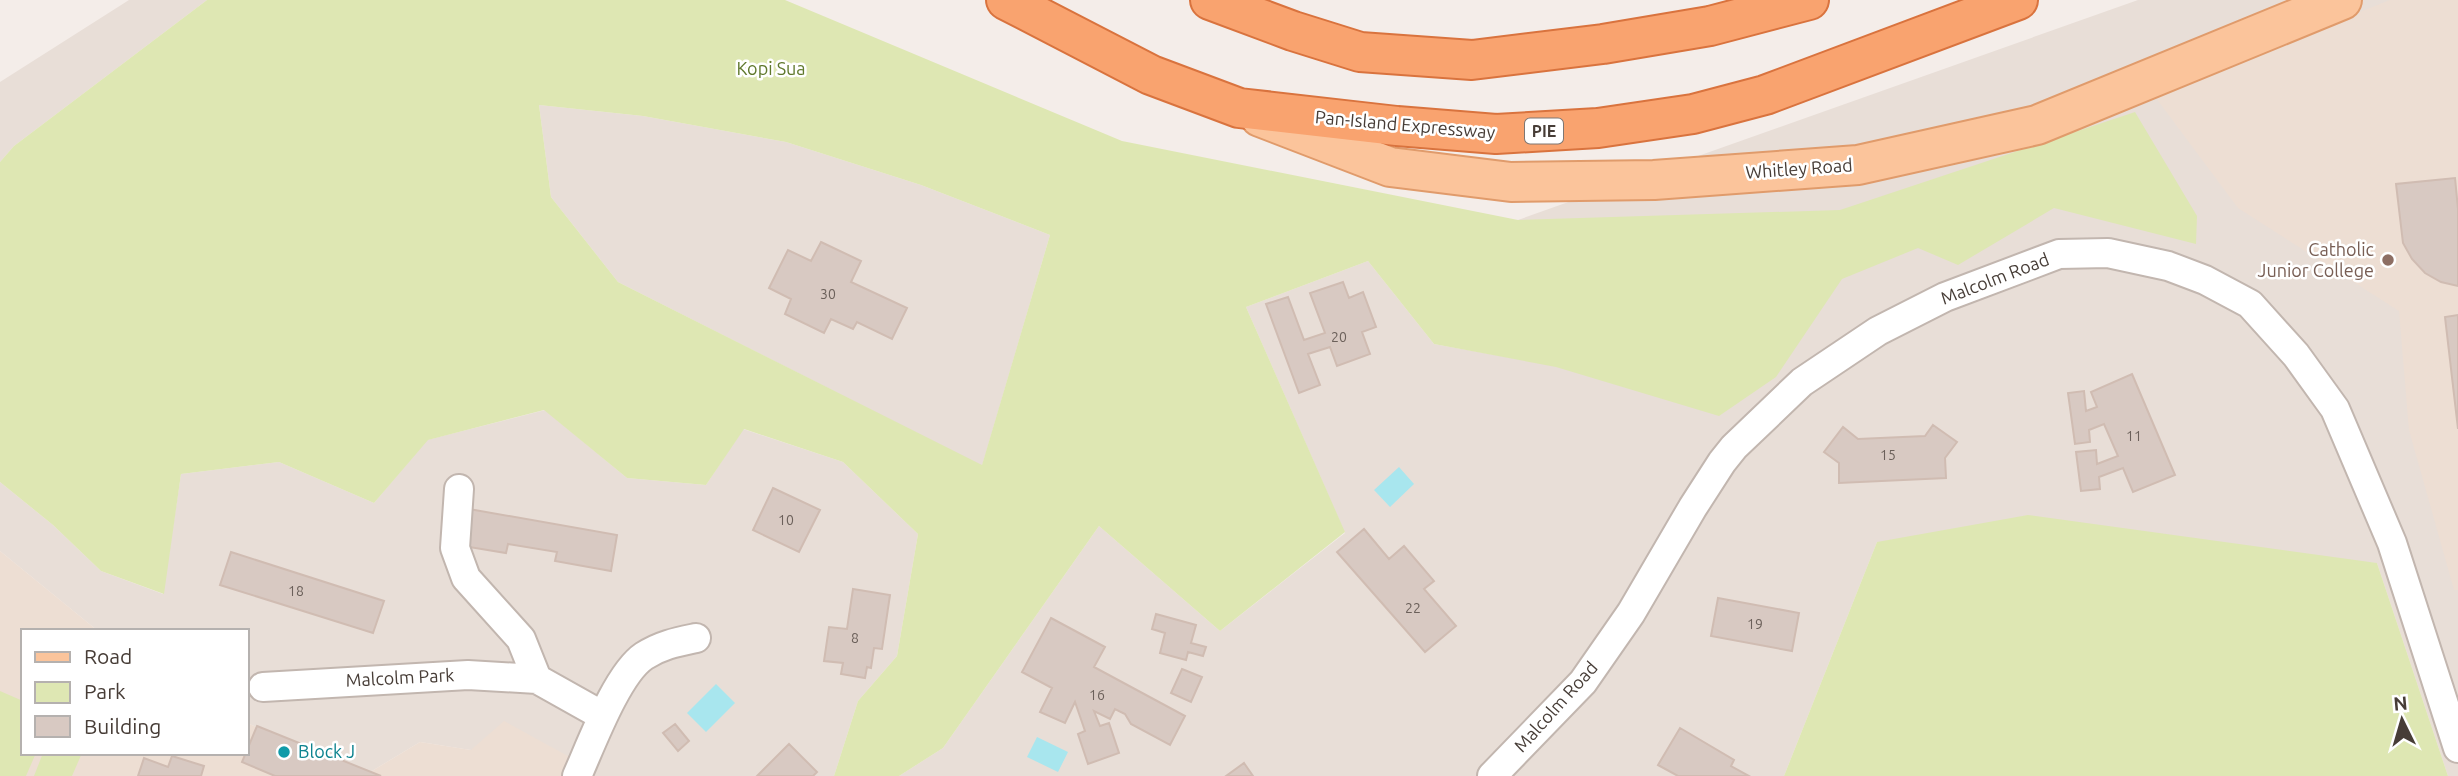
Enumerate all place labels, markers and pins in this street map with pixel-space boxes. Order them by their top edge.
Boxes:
place label: Catholic Junior College [2258,239,2374,280]
marker: Catholic Junior College [2380,252,2396,268]
place label: Block J [298,741,355,761]
marker: Block J [276,744,292,760]

